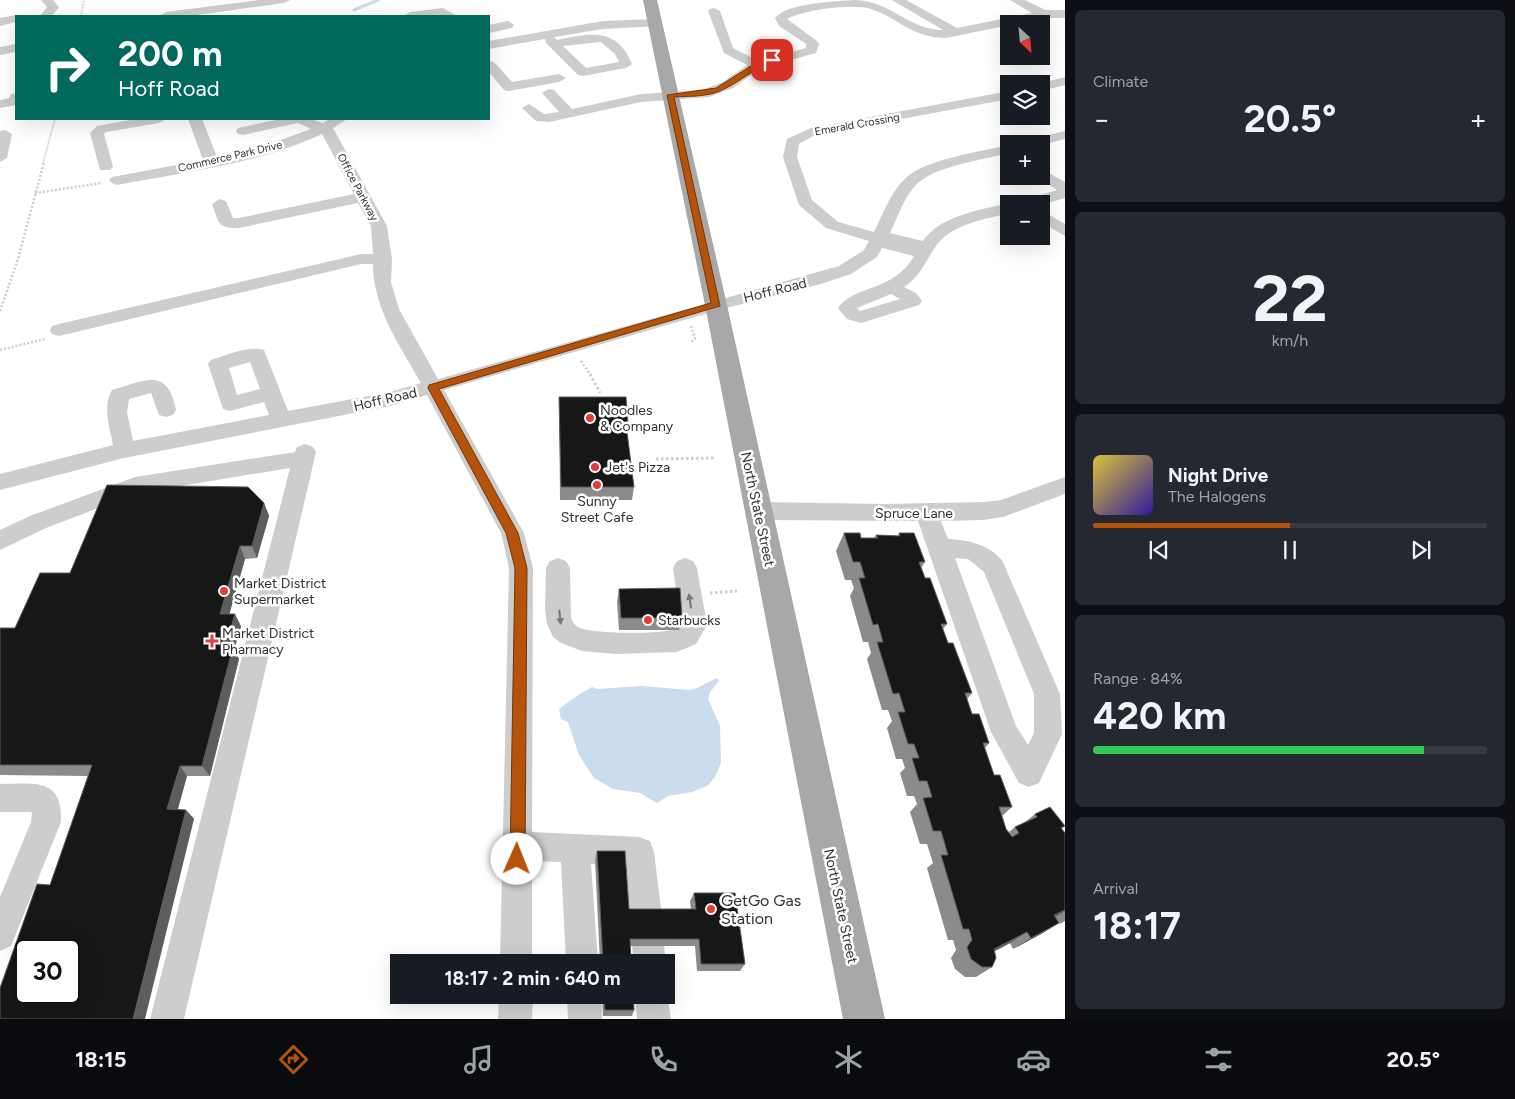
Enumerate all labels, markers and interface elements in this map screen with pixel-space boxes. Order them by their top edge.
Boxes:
north arrow [1000,15,1050,65]
map controls [1000,15,1050,245]
text: 200 m [118,33,222,75]
icon: right [35,35,100,100]
pin [751,39,793,81]
icon: arrive [758,46,786,74]
text: Climate [1093,72,1148,91]
text: Hoff Road [118,75,220,102]
button: layers [1000,75,1050,125]
text: 20.5° [1244,96,1336,142]
text: − [1093,102,1110,136]
text: + [1470,102,1487,136]
street label: Emerald Crossing [814,111,901,138]
button: + [1000,135,1050,185]
street label: Commerce Park Drive [177,138,283,175]
street label: Office Parkway [334,151,381,223]
button: − [1000,195,1050,245]
text: 22 [1252,259,1328,337]
street label: Hoff Road [742,274,809,307]
text: km/h [1272,331,1308,350]
street label: Hoff Road [352,384,419,415]
place label: Noodles & Company [600,402,674,435]
marker: Noodles & Company [584,412,596,424]
street label: North State Street [737,450,778,568]
place label: Jet's Pizza [605,459,670,476]
marker: Jet's Pizza [589,461,601,473]
text: Night Drive [1168,464,1268,487]
marker: Sunny Street Cafe [591,479,603,491]
text: The Halogens [1168,487,1266,506]
place label: Sunny Street Cafe [561,493,634,526]
street label: Spruce Lane [875,505,953,522]
icon: previous [1145,536,1173,564]
icon: pause [1276,536,1304,564]
icon: next [1407,536,1435,564]
place label: Market District Supermarket [234,575,326,608]
marker: Market District Supermarket [218,585,230,597]
one-way arrow [686,593,694,609]
one-way arrow [556,609,564,625]
place label: Starbucks [658,612,721,629]
marker: Starbucks [642,614,654,626]
place label: Market District Pharmacy [222,625,314,658]
marker: Market District Pharmacy [206,635,218,647]
text: Range · 84% [1093,669,1183,688]
text: 420 km [1093,693,1226,739]
position arrow [490,832,542,884]
street label: North State Street [820,847,861,965]
text: Arrival [1093,879,1138,898]
place label: GetGo Gas Station [721,891,801,928]
marker: GetGo Gas Station [705,903,717,915]
text: 18:17 [1093,903,1181,949]
speed limit sign: 30 [15,939,80,1004]
text: 18:17 · 2 min · 640 m [444,967,621,990]
icon: directions [276,1042,311,1077]
icon: music [461,1042,496,1077]
icon: phone [646,1042,681,1077]
icon: climate [831,1042,866,1077]
icon: car [1016,1042,1051,1077]
icon: filters [1201,1042,1236,1077]
text: 18:15 [75,1046,126,1073]
text: 20.5° [1386,1046,1440,1073]

